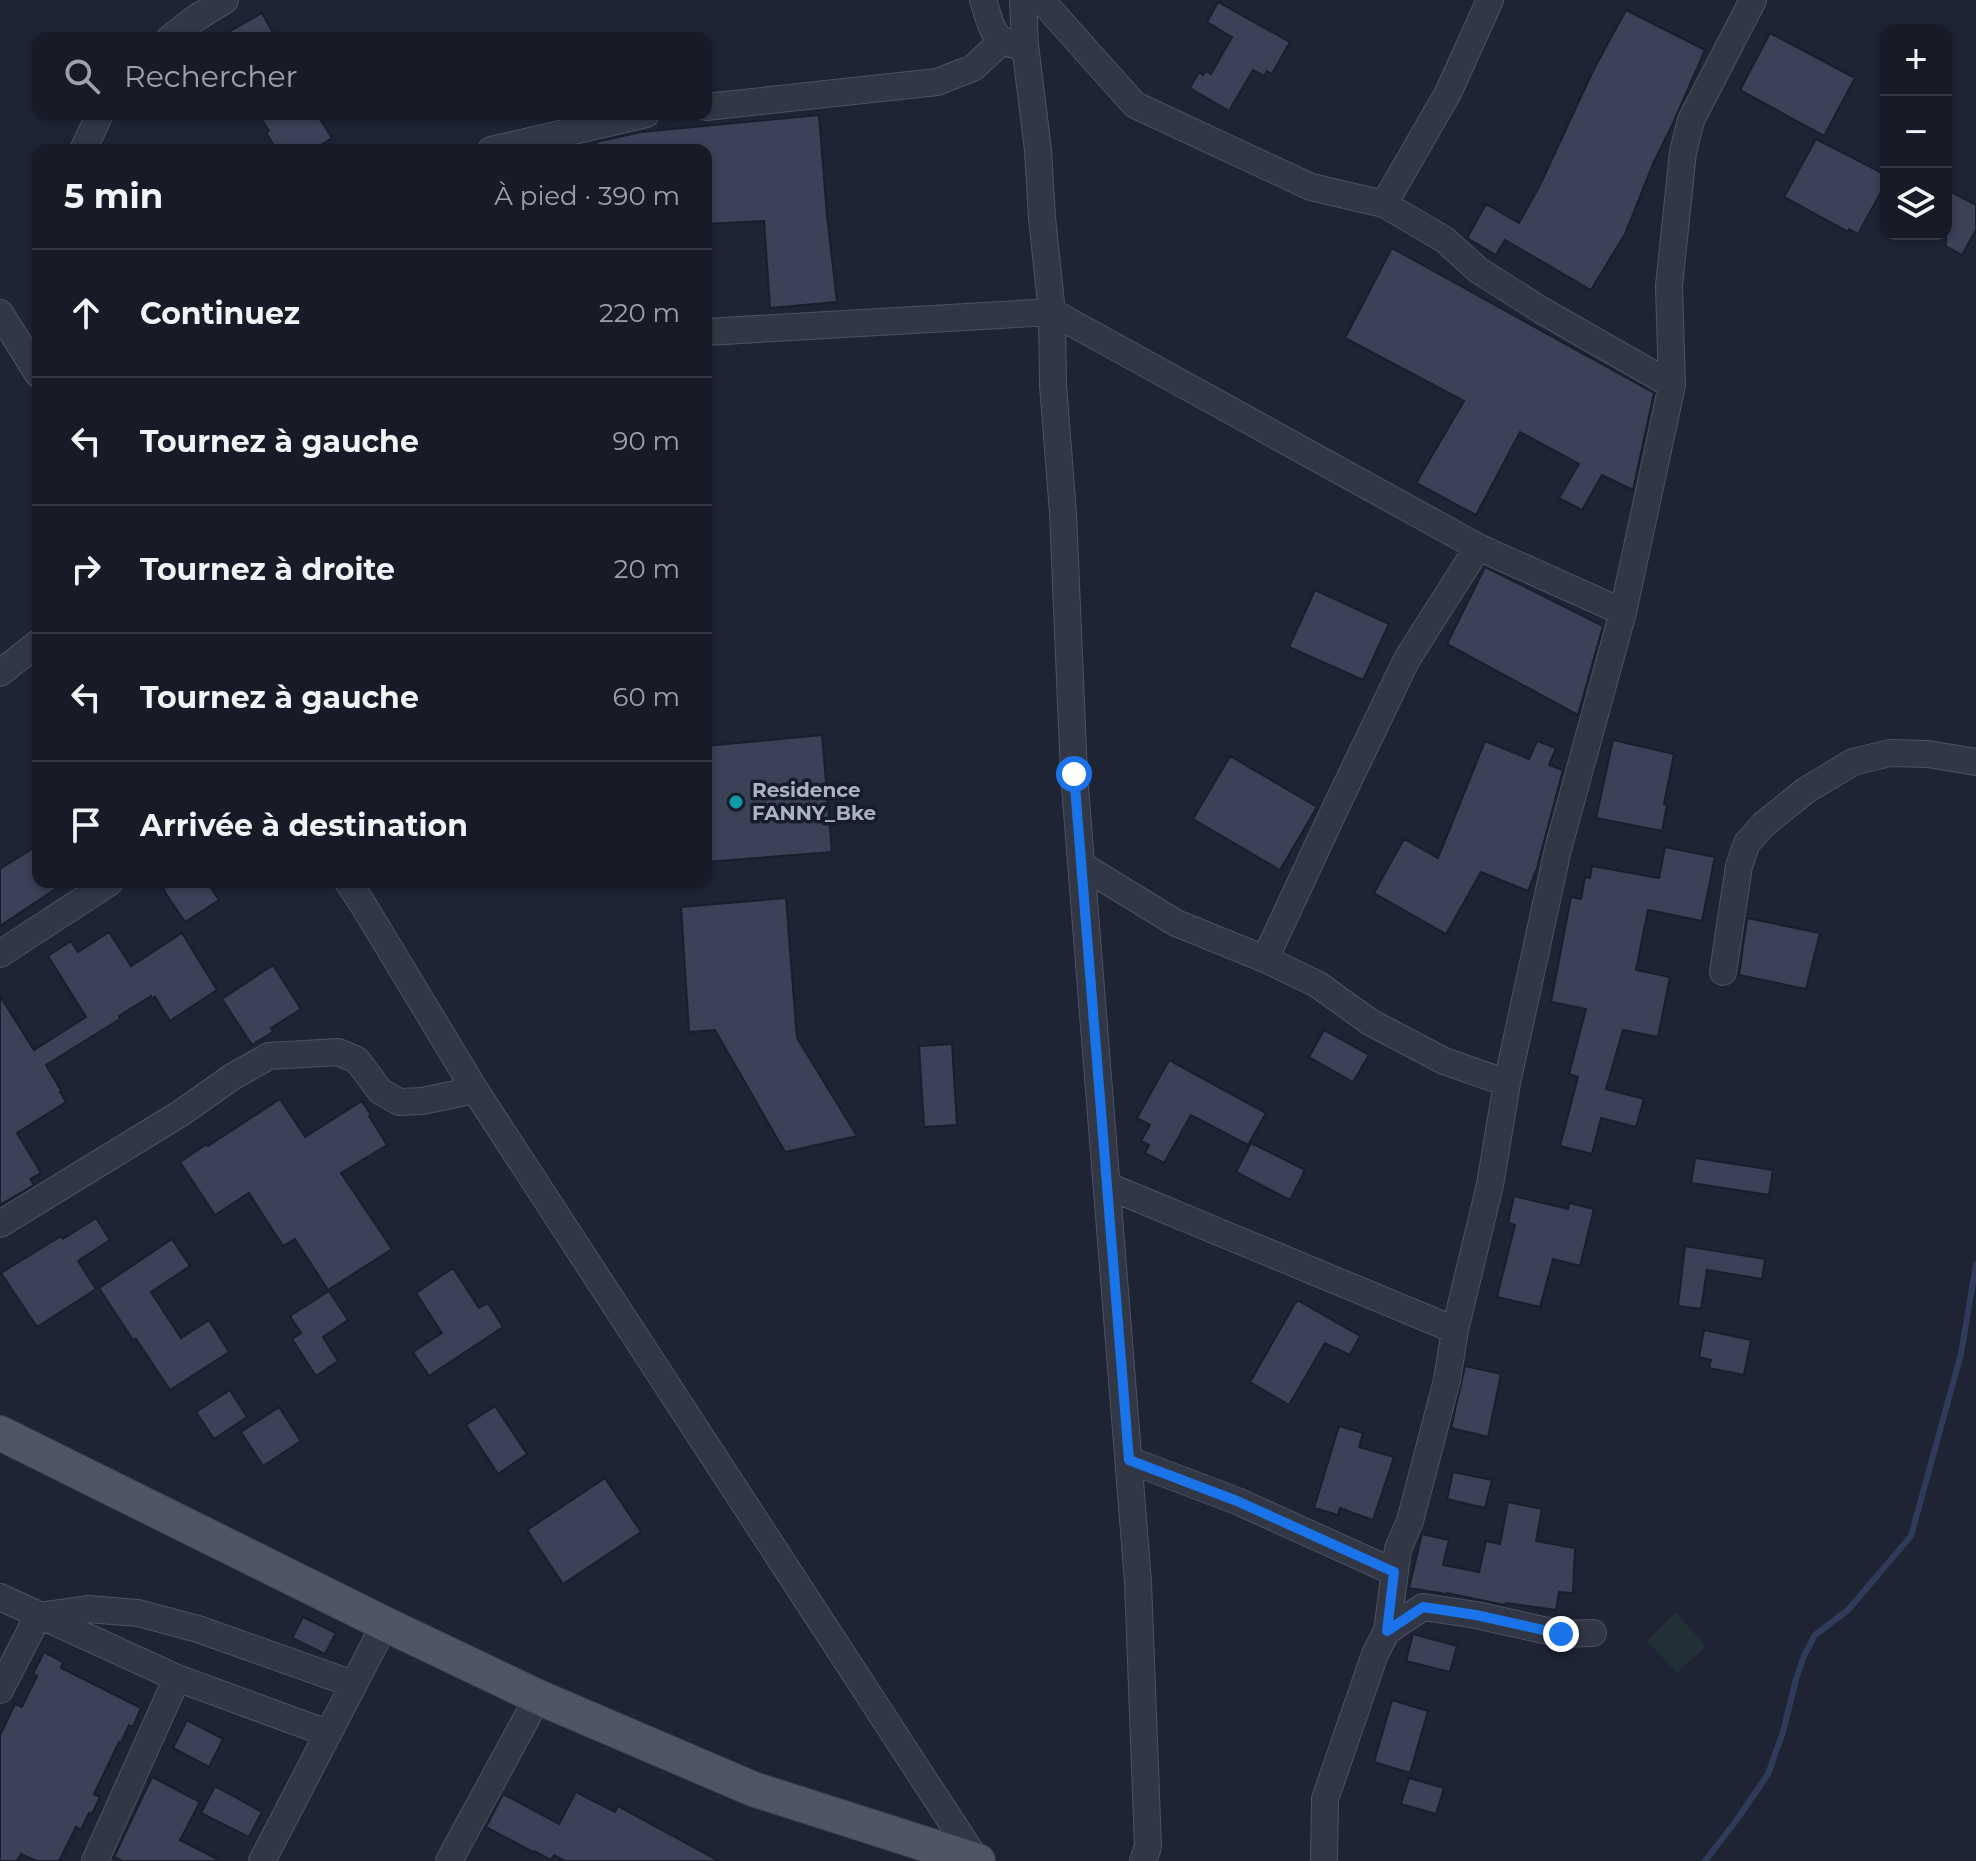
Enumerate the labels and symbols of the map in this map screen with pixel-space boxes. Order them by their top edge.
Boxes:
route start [1056,756,1092,792]
place label: Residence FANNY_Bke [752,778,876,825]
marker: Residence FANNY_Bke [727,793,745,811]
route end [1543,1616,1579,1652]

